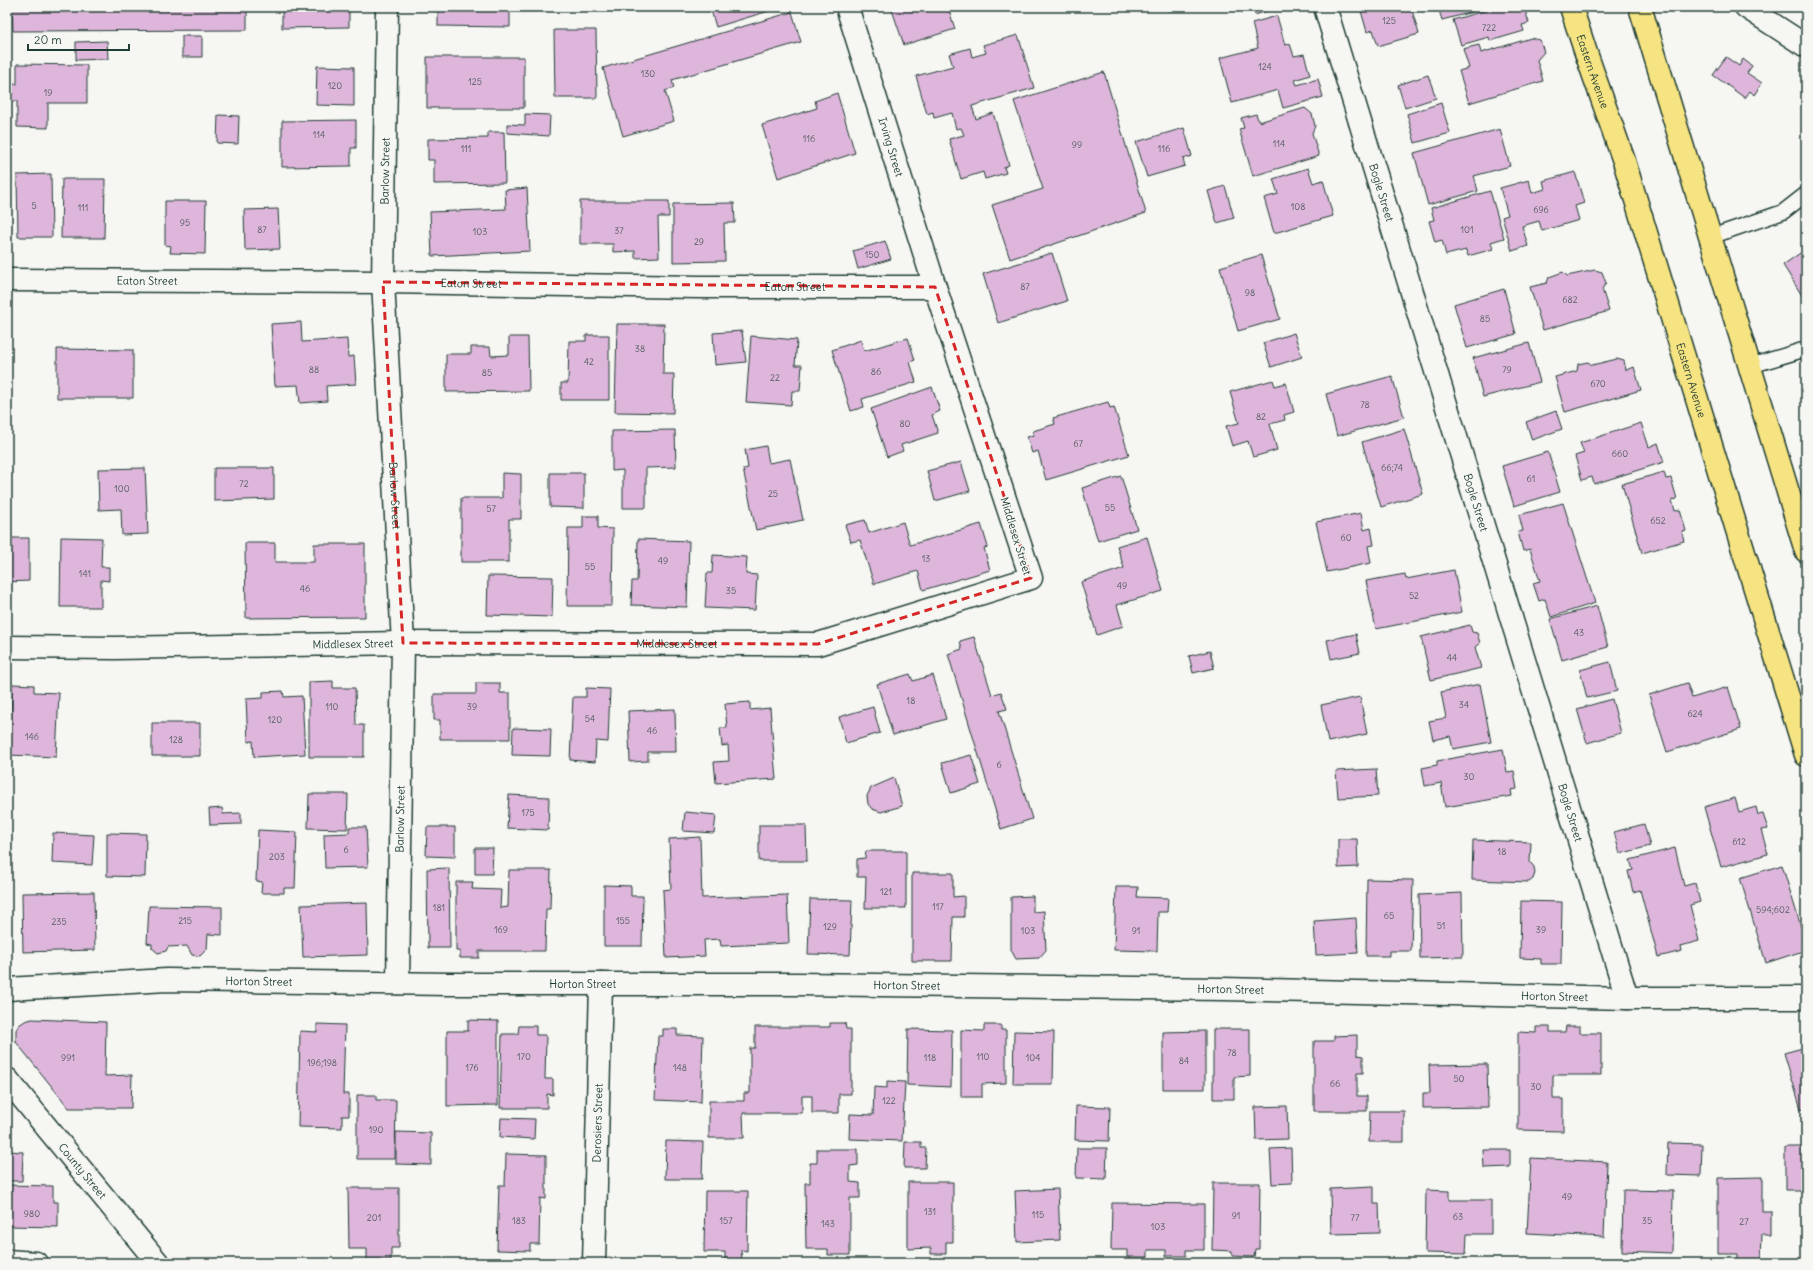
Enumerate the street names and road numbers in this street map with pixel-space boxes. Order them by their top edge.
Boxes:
street label: Eastern Avenue [1573,33,1612,110]
street label: Irving Street [875,116,907,179]
street label: Barlow Street [377,137,393,205]
street label: Bogle Street [1366,162,1397,224]
street label: Eaton Street [117,274,178,288]
street label: Eaton Street [440,276,502,291]
street label: Eaton Street [764,280,826,294]
street label: Eastern Avenue [1673,341,1709,419]
street label: Barlow Street [386,462,404,530]
street label: Bogle Street [1461,472,1492,534]
street label: Middlesex Street [997,495,1035,577]
street label: Middlesex Street [312,636,394,652]
street label: Middlesex Street [636,637,718,651]
street label: Bogle Street [1555,782,1586,843]
street label: Barlow Street [392,785,408,853]
street label: Horton Street [225,974,293,989]
street label: Horton Street [549,977,616,991]
street label: Horton Street [873,978,941,993]
street label: Horton Street [1197,982,1265,997]
street label: Horton Street [1521,989,1588,1004]
street label: Derosiers Street [590,1083,606,1163]
street label: County Street [55,1140,110,1202]

